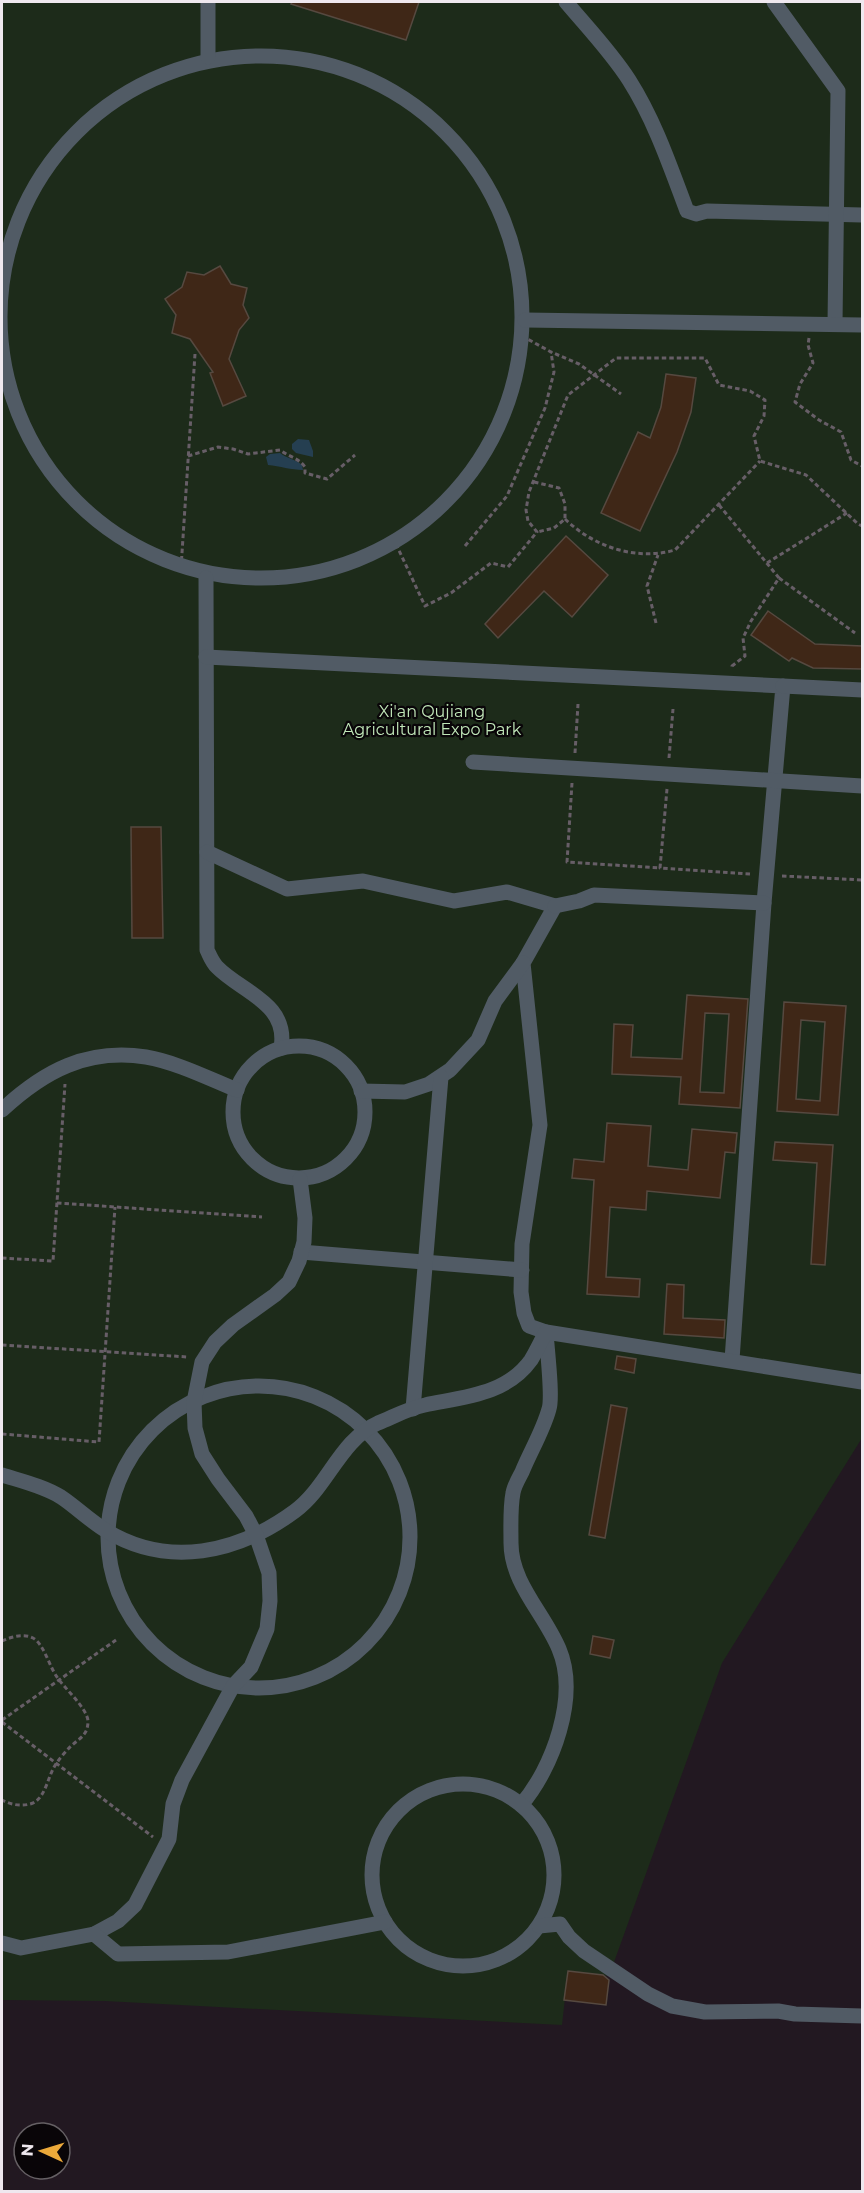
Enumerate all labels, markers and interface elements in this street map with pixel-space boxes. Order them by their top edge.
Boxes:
park label: Xi'an Qujiang Agricultural Expo Park [343,702,522,739]
north arrow [12,2121,72,2181]
text: N [18,2143,37,2157]

